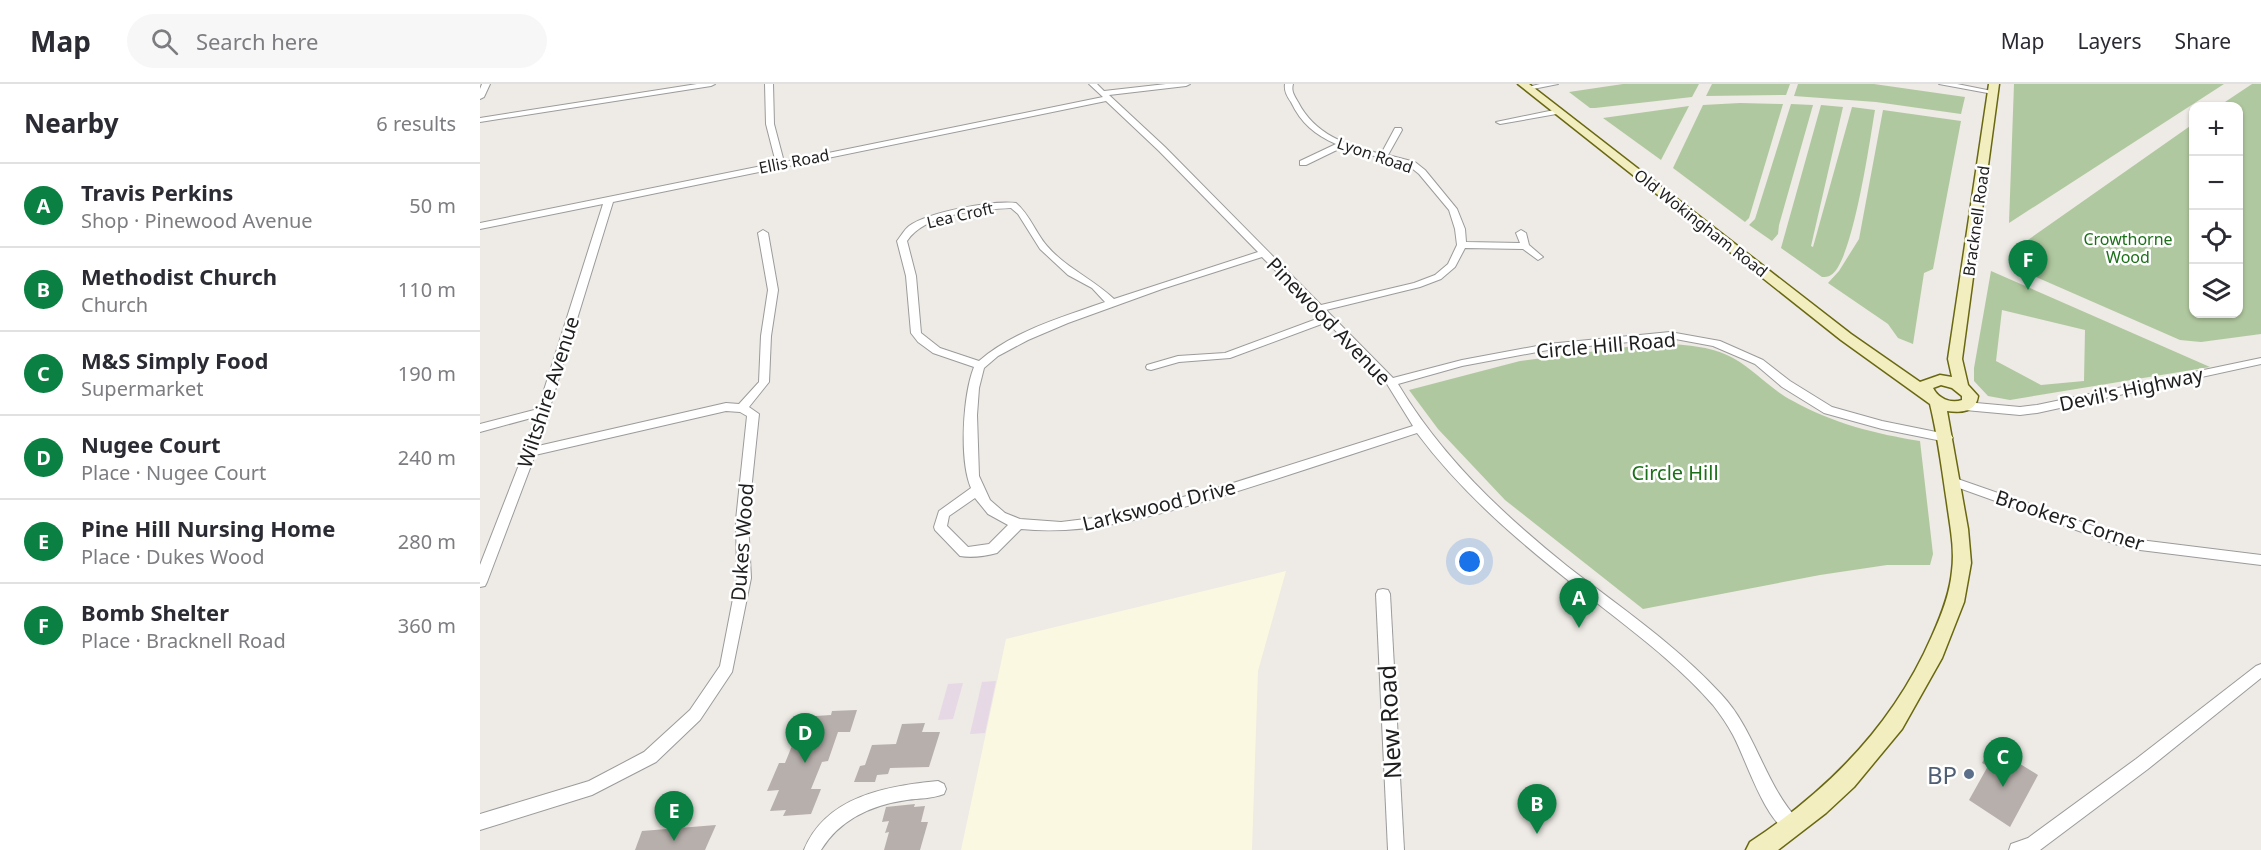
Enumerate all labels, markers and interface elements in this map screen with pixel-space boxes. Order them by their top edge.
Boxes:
search box [127,14,547,68]
text: Map [30,22,91,60]
icon: search [148,25,181,58]
text: Search here [196,26,318,56]
text: Map [2001,27,2045,55]
text: Layers [2078,27,2142,55]
text: Share [2175,27,2231,55]
map controls [2189,102,2243,318]
button: + [2189,102,2243,156]
text: Nearby [24,105,119,141]
text: 6 results [376,110,456,137]
street label: Lyon Road [1334,132,1416,178]
street label: Ellis Road [757,143,831,179]
button: − [2189,156,2243,210]
street label: Old Wokingham Road [1630,164,1772,282]
street label: Bracknell Road [1957,164,1995,278]
text: Travis Perkins [81,177,233,207]
text: A [37,192,50,219]
text: 50 m [409,192,456,219]
street label: Lea Croft [924,197,996,233]
text: Shop · Pinewood Avenue [81,207,313,234]
button: locate [2189,210,2243,264]
park label: Crowthorne Wood [2083,228,2173,268]
pin: F [2008,240,2048,290]
street label: Pinewood Avenue [1261,251,1397,391]
text: Methodist Church [81,261,277,291]
button: layers [2189,264,2243,318]
text: B [37,276,50,303]
text: 110 m [398,276,456,303]
text: Church [81,291,148,318]
street label: Wiltshire Avenue [511,313,585,471]
street label: Circle Hill Road [1535,325,1677,365]
text: M&S Simply Food [81,345,268,375]
text: C [37,360,50,387]
text: 190 m [398,360,456,387]
street label: Devil's Highway [2057,360,2206,417]
text: Supermarket [81,375,204,402]
text: Nugee Court [81,429,221,459]
text: D [36,444,51,471]
text: 240 m [398,444,456,471]
text: Place · Nugee Court [81,459,266,486]
park label: Circle Hill [1631,459,1719,486]
street label: Larkswood Drive [1080,473,1238,537]
street label: Dukes Wood [724,482,760,602]
street label: Brookers Corner [1992,483,2148,557]
text: Pine Hill Nursing Home [81,513,335,543]
text: E [38,528,49,555]
text: 280 m [398,528,456,555]
text: Place · Dukes Wood [81,543,265,570]
your location [1455,547,1484,576]
pin: A [1560,578,1598,628]
text: Bomb Shelter [81,597,229,627]
text: F [38,612,49,639]
text: 360 m [398,612,456,639]
text: Place · Bracknell Road [81,627,286,654]
street label: New Road [1370,664,1408,780]
pin: D [786,714,824,763]
pin: C [1984,738,2023,787]
place label: BP [1927,758,1957,791]
marker: BP [1962,767,1976,781]
pin: B [1518,784,1556,834]
pin: E [654,792,694,841]

